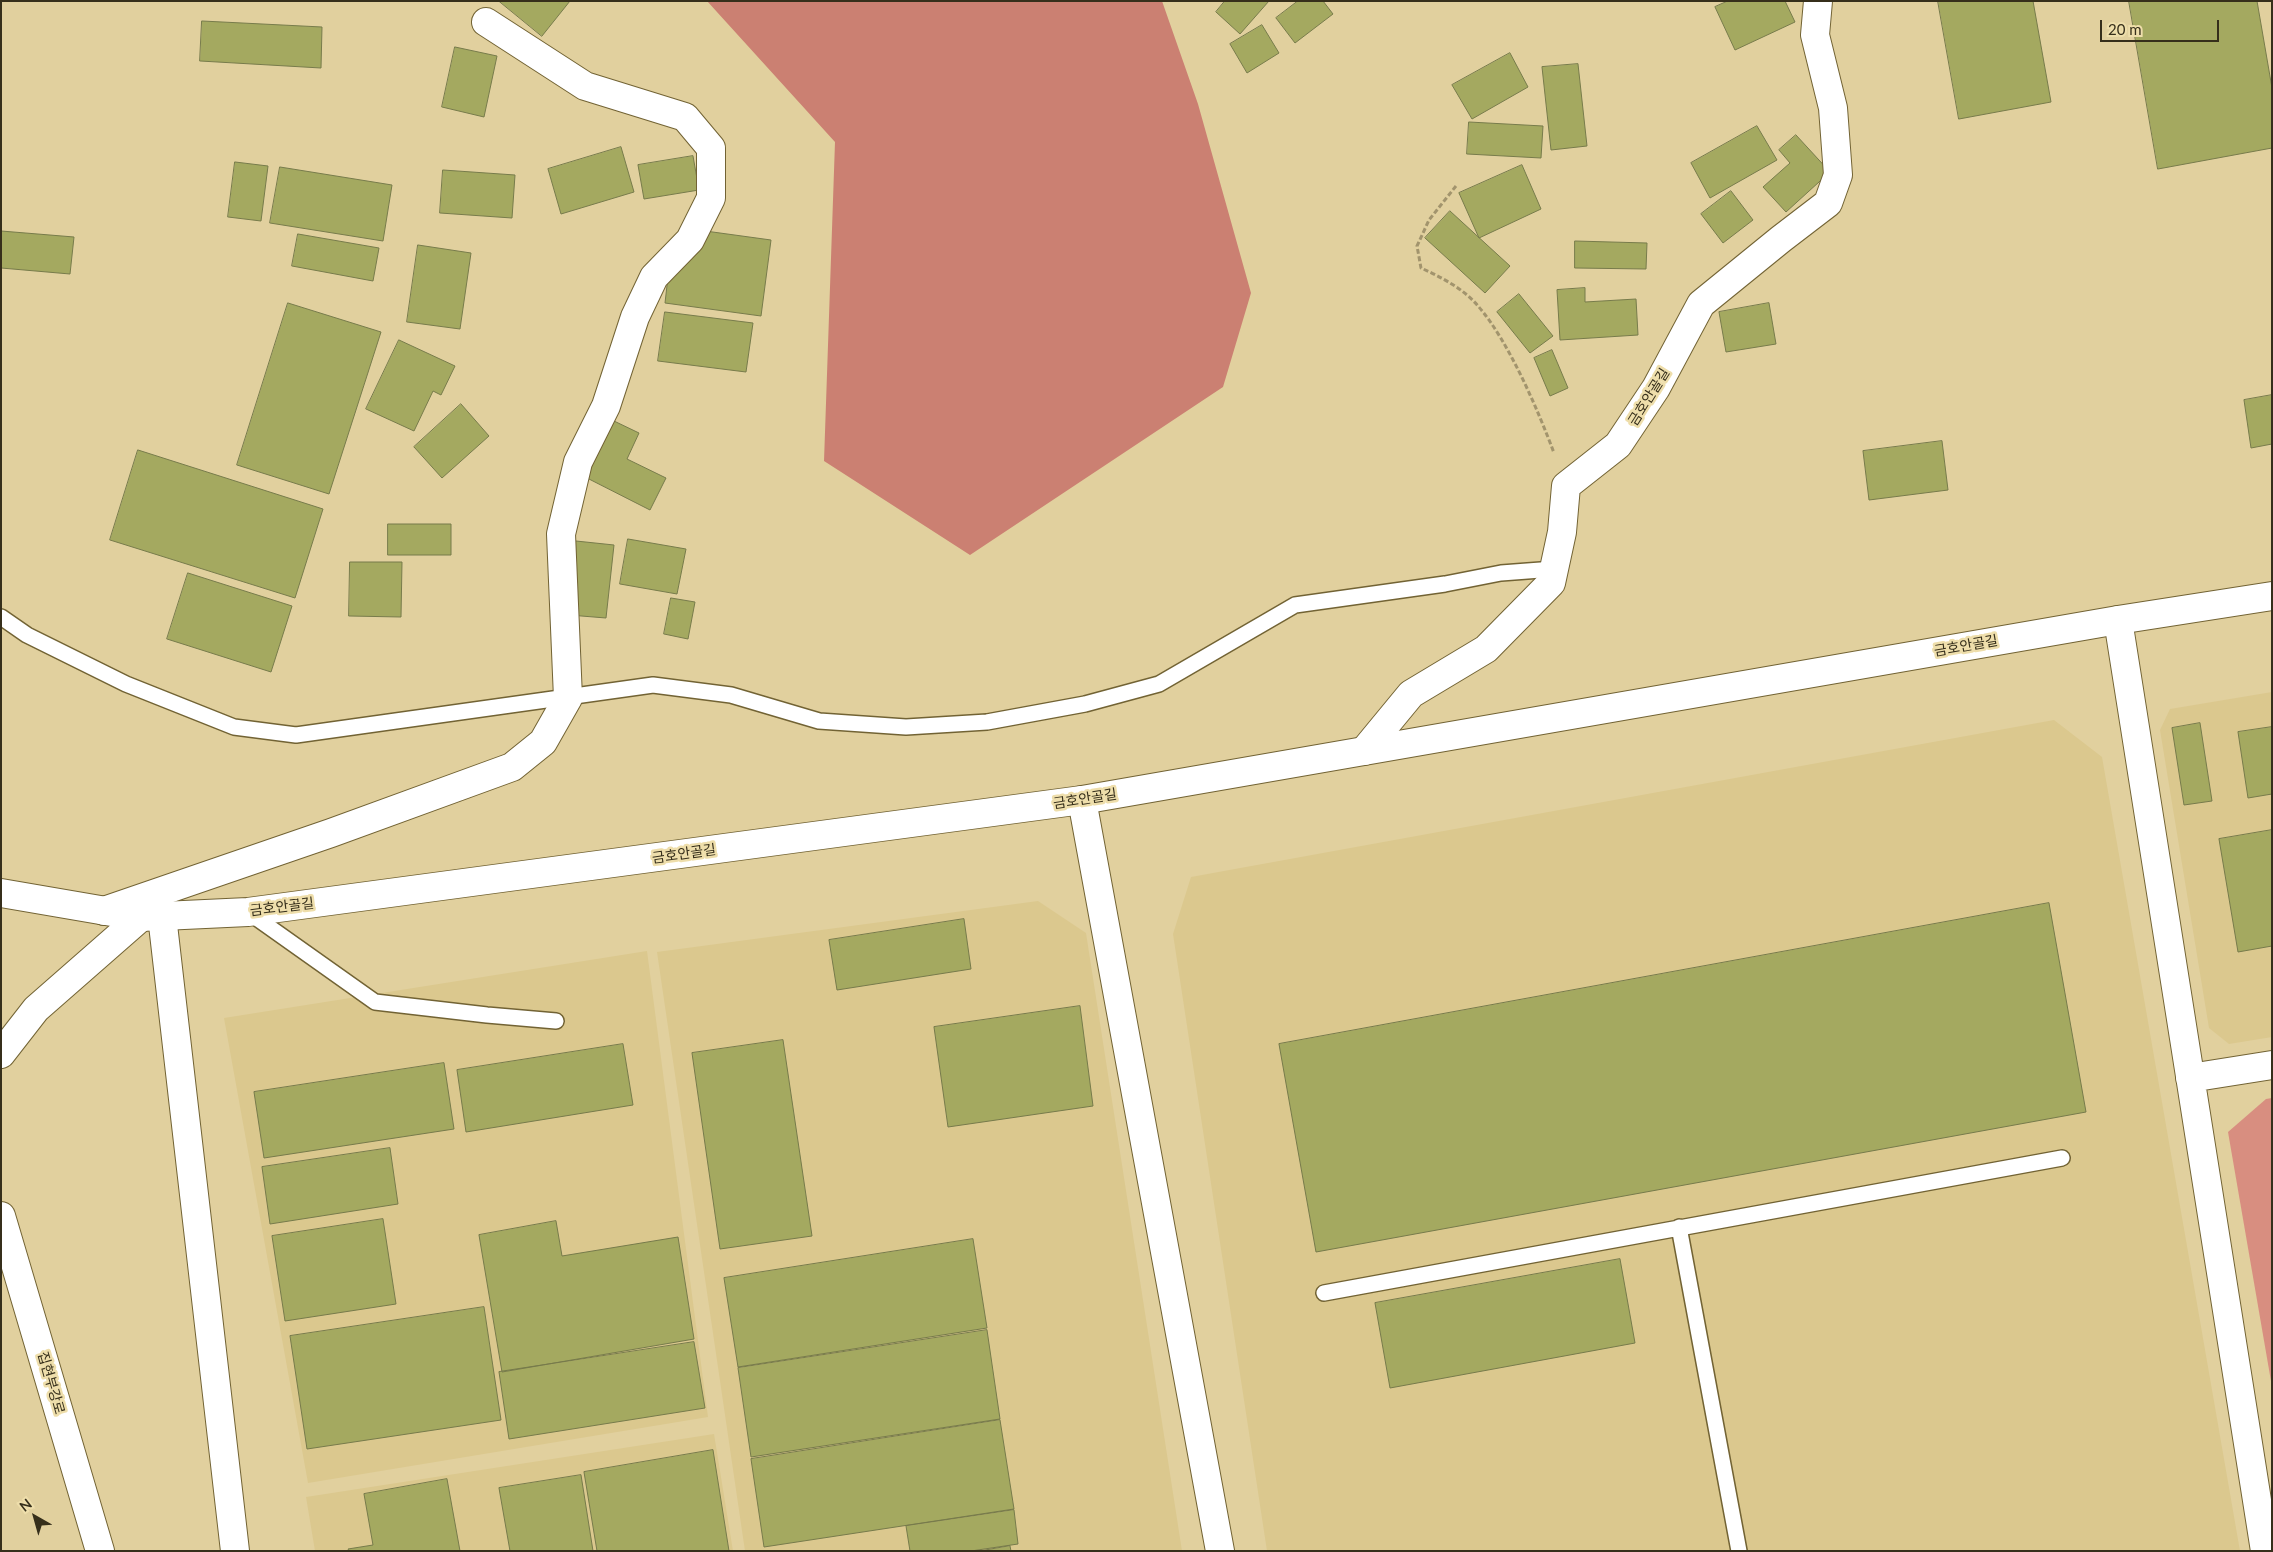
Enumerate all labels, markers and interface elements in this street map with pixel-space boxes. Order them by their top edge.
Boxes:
scale bar [2103,10,2222,42]
text: 20 m [2108,20,2142,38]
street label: 금호안골길 [1625,365,1673,429]
street label: 금호안골길 [1933,632,1999,660]
street label: 금호안골길 [1052,786,1118,812]
street label: 금호안골길 [651,841,717,867]
street label: 금호안골길 [249,895,315,919]
street label: 집현부강로 [34,1350,68,1416]
north arrow [10,1492,60,1542]
text: N [16,1495,35,1515]

